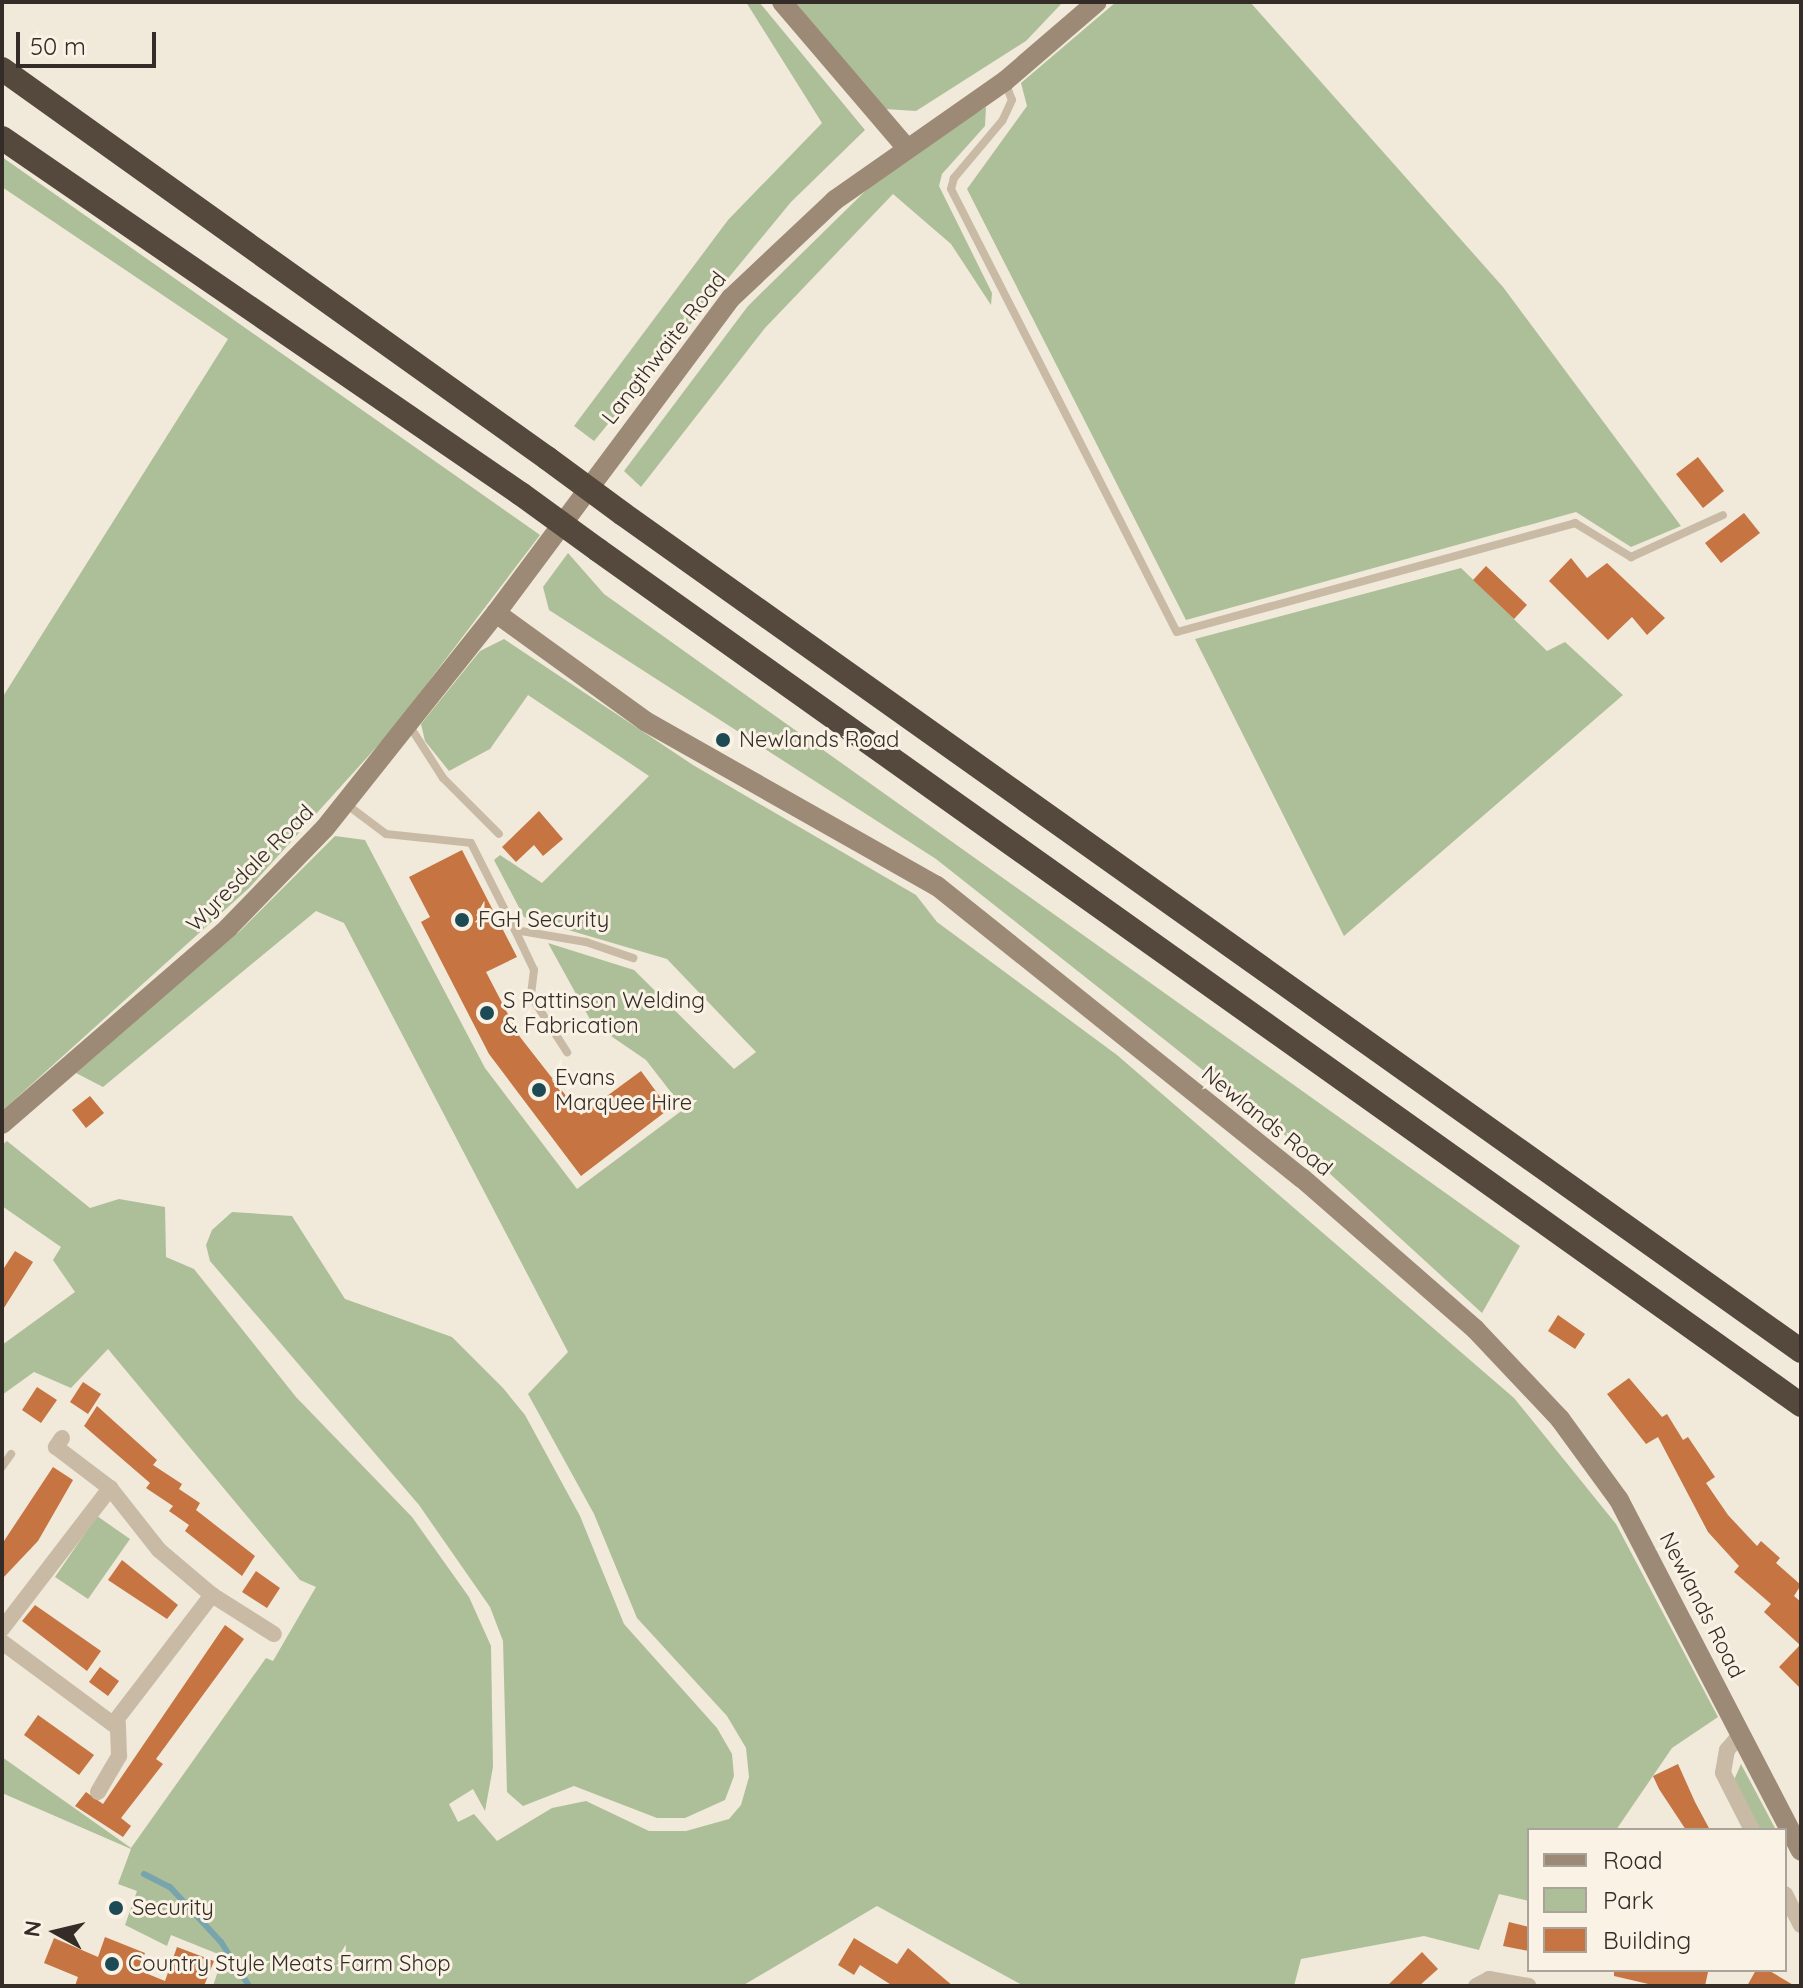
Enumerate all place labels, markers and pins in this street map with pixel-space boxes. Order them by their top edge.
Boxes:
place label: Newlands Road [739,727,899,753]
marker: Newlands Road [714,731,732,749]
place label: FGH Security [478,907,609,933]
marker: FGH Security [453,911,471,929]
place label: S Pattinson Welding & Fabrication [503,987,705,1038]
marker: S Pattinson Welding & Fabrication [478,1004,496,1022]
place label: Evans Marquee Hire [555,1064,692,1116]
marker: Evans Marquee Hire [530,1081,548,1099]
place label: Security [132,1895,214,1921]
marker: Security [107,1899,125,1917]
place label: Country Style Meats Farm Shop [128,1951,451,1977]
marker: Country Style Meats Farm Shop [103,1955,121,1973]

